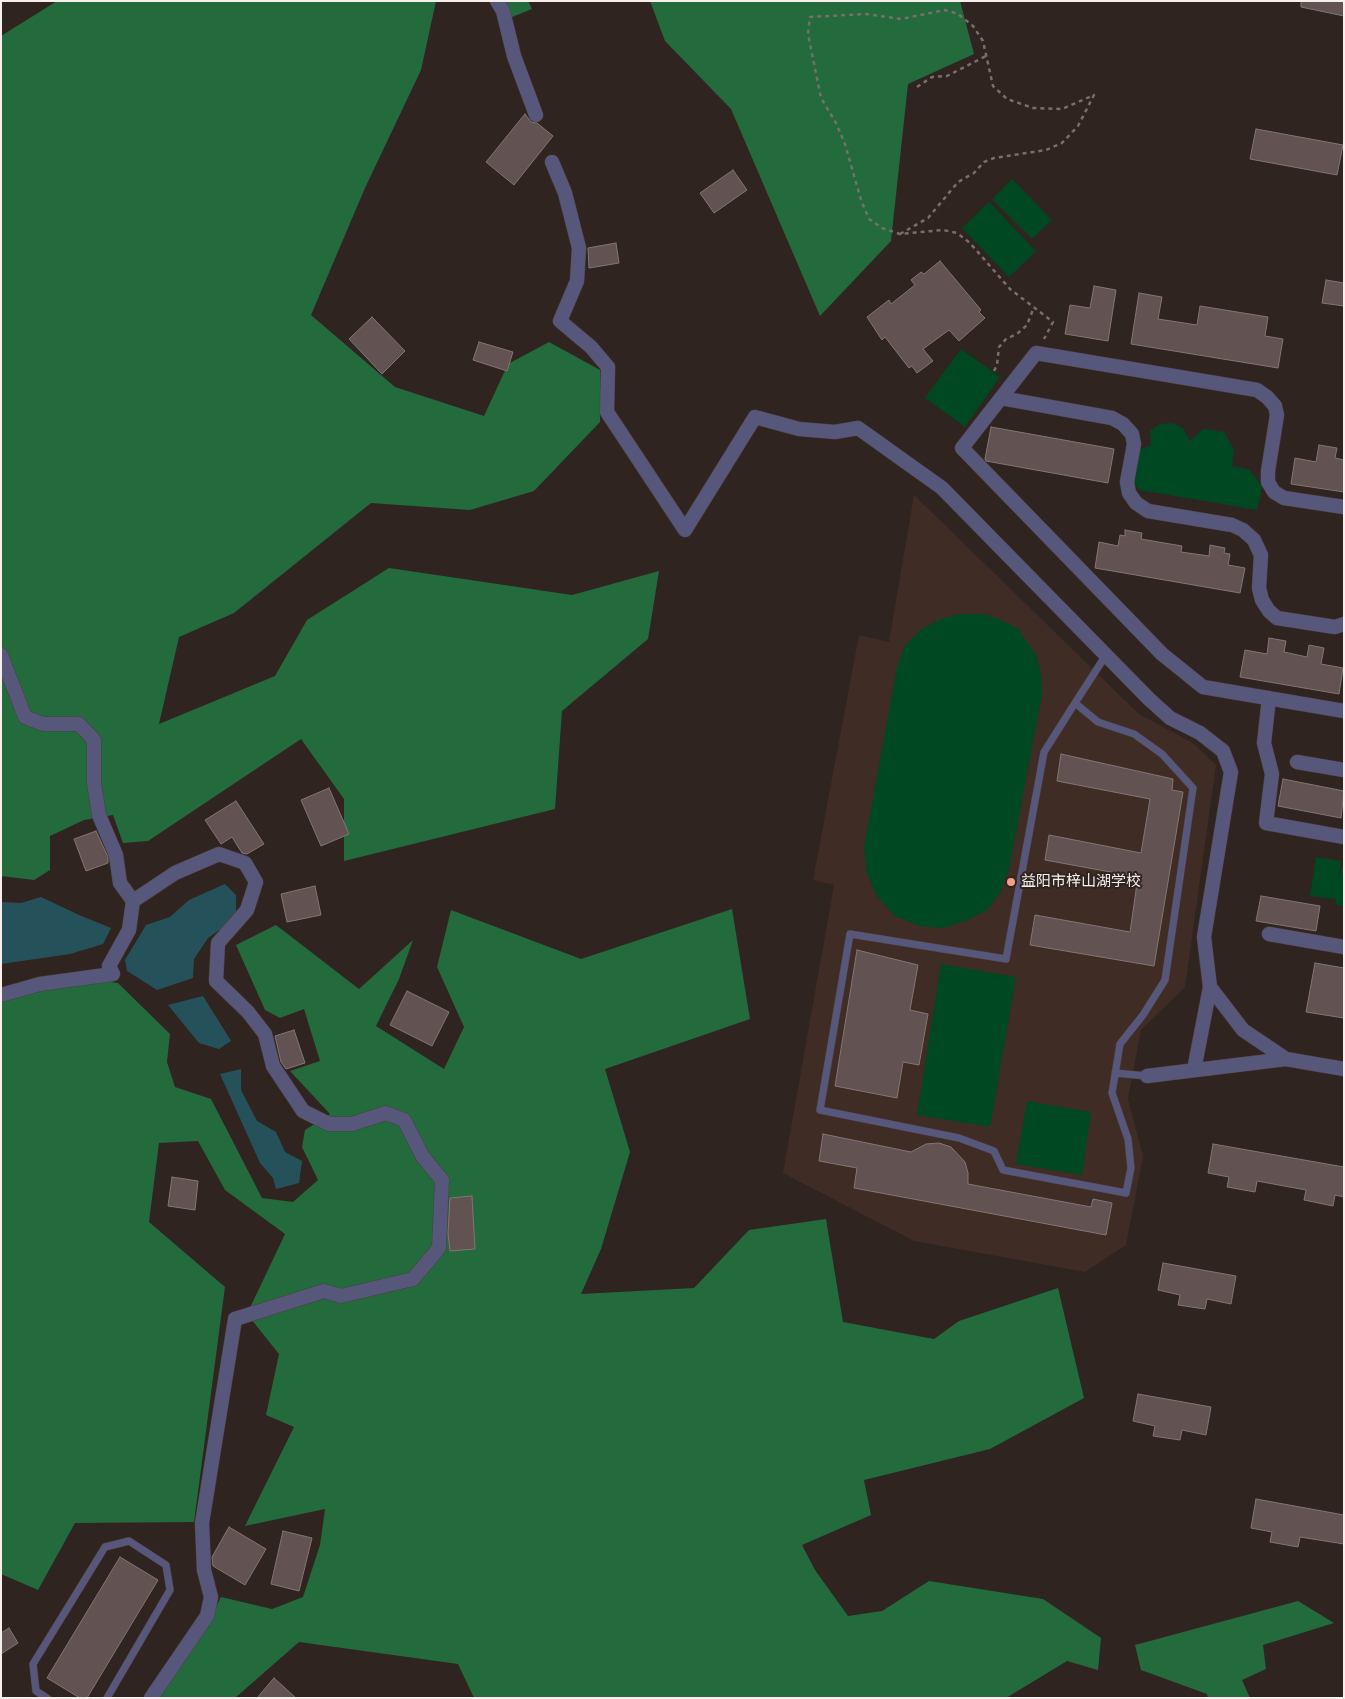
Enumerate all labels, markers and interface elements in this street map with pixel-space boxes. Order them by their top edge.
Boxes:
place label: 益阳市梓山湖学校 [1021,873,1141,891]
marker: 益阳市梓山湖学校 [1005,876,1017,888]

